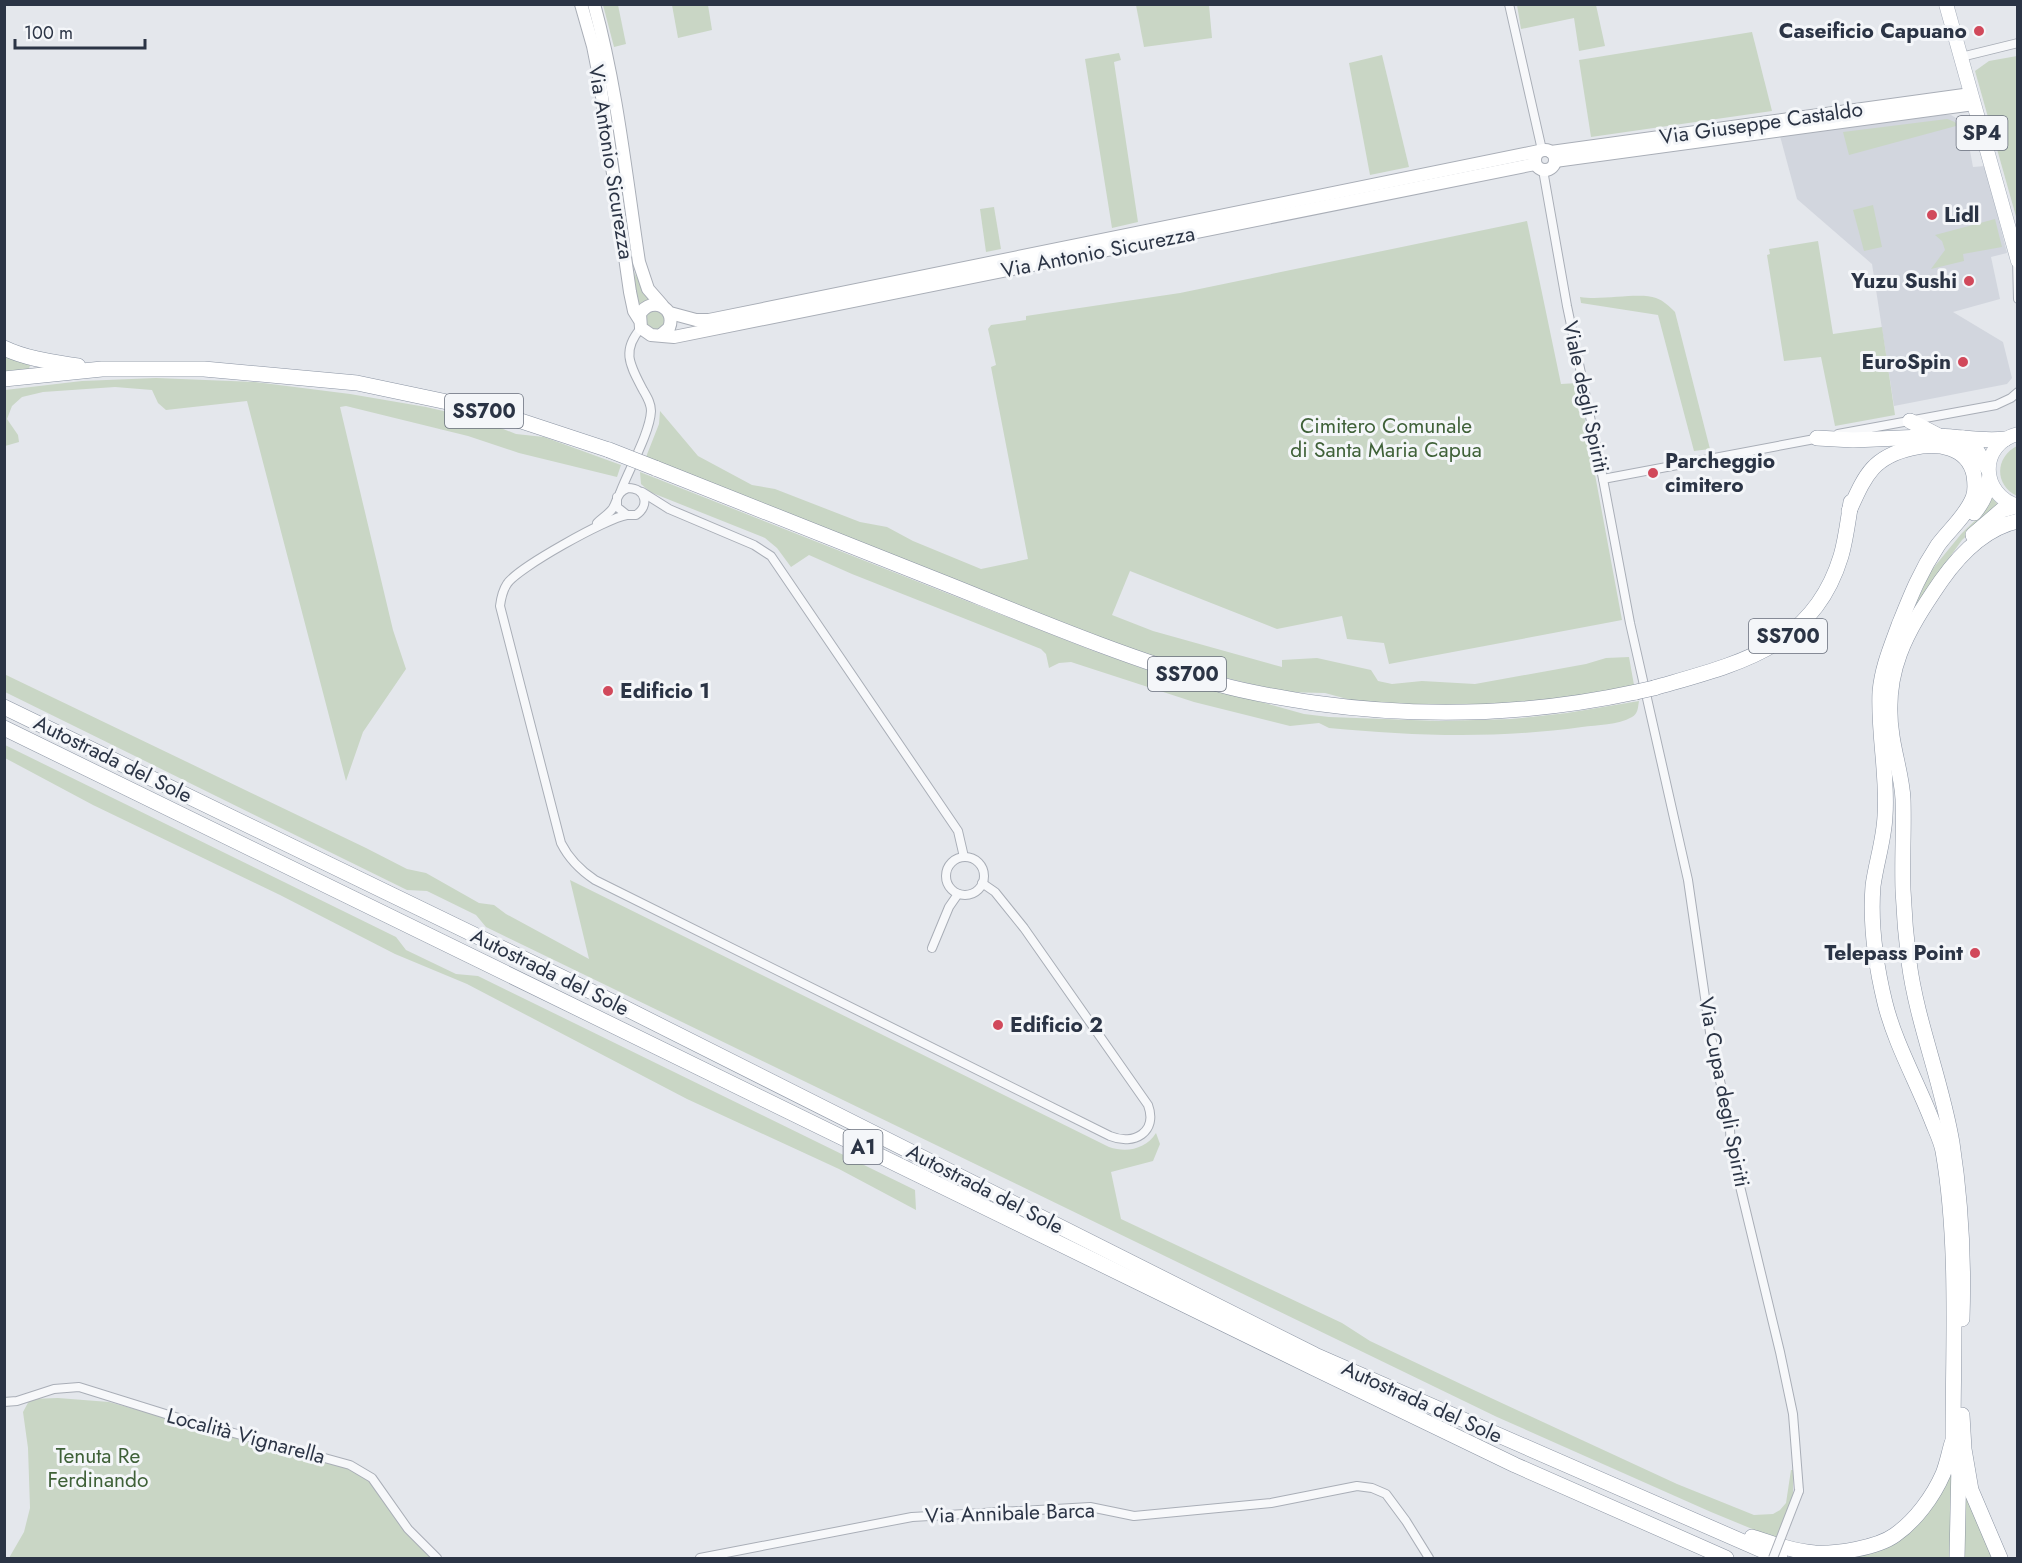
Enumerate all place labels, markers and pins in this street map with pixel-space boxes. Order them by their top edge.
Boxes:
place label: Caseificio Capuano [1779,16,1967,46]
marker: Caseificio Capuano [1972,24,1986,38]
place label: Lidl [1944,200,1980,230]
marker: Lidl [1925,208,1939,222]
place label: Yuzu Sushi [1850,266,1957,296]
marker: Yuzu Sushi [1962,274,1976,288]
place label: EuroSpin [1862,347,1951,377]
marker: EuroSpin [1956,355,1970,369]
place label: Parcheggio cimitero [1665,446,1775,500]
marker: Parcheggio cimitero [1646,466,1660,480]
place label: Edificio 1 [620,676,710,706]
marker: Edificio 1 [601,684,615,698]
place label: Telepass Point [1824,938,1963,968]
marker: Telepass Point [1968,946,1982,960]
place label: Edificio 2 [1010,1010,1103,1040]
marker: Edificio 2 [991,1018,1005,1032]

